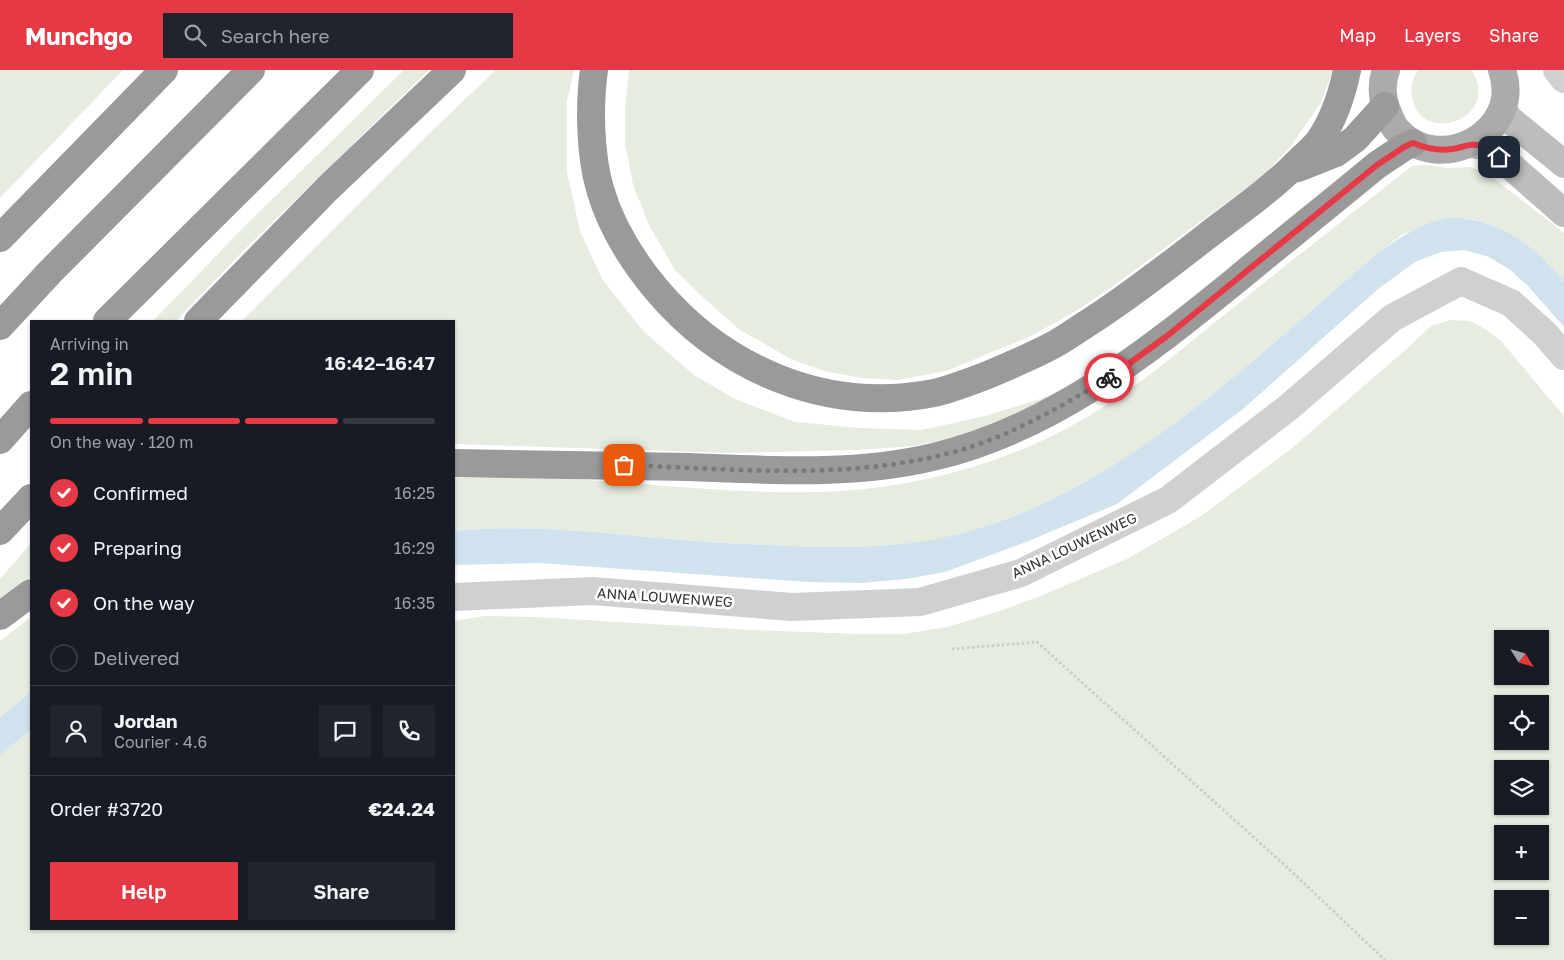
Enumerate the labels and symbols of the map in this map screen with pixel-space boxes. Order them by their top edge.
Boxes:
pin [1478,136,1520,178]
courier [1084,353,1134,403]
pin [603,444,645,486]
street label: ANNA LOUWENWEG [1009,509,1139,581]
street label: ANNA LOUWENWEG [597,584,734,610]
north arrow [1494,630,1549,685]

